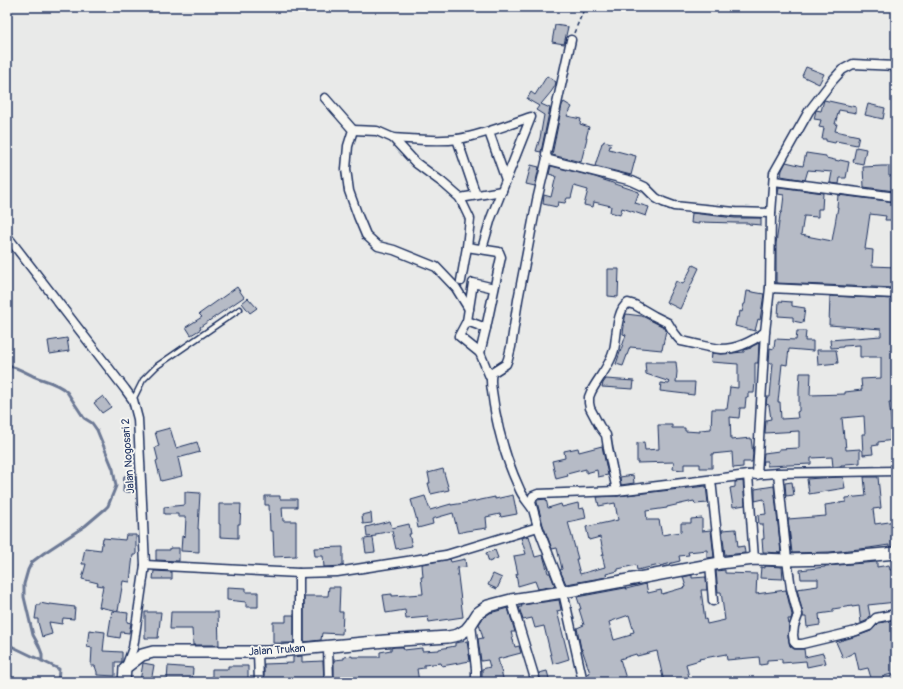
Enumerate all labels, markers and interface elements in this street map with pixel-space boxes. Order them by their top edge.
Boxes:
street label: Jalan Nogosari 2 [119,418,137,494]
street label: Jalan Trukan [248,642,306,658]

